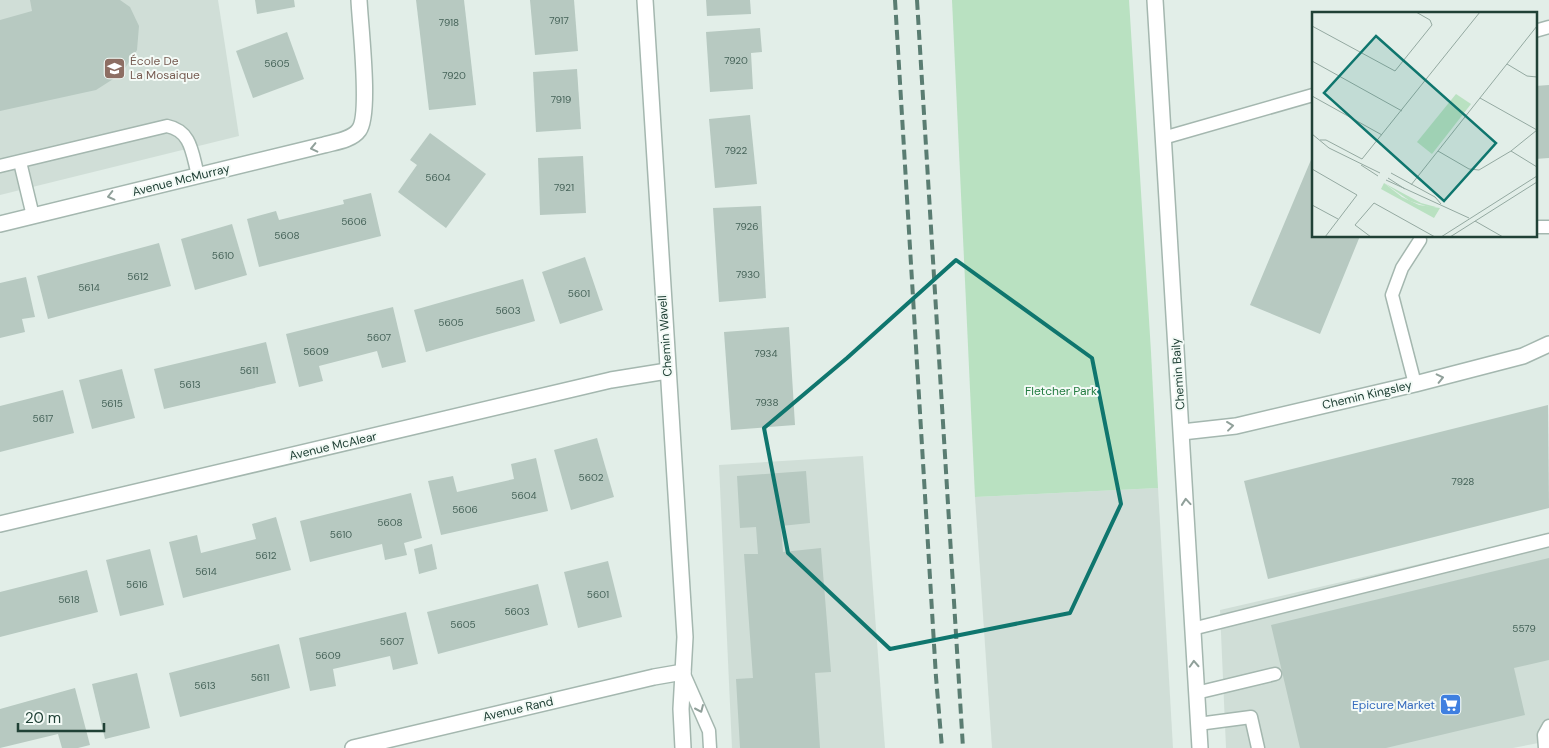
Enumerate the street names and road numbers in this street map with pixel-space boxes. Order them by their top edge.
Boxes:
street label: Avenue McMurray [131,160,232,200]
street label: Chemin Wavell [654,295,676,377]
street label: Chemin Baily [1167,337,1188,410]
street label: Chemin Kingsley [1321,377,1414,413]
street label: Avenue McAlear [288,428,379,464]
street label: Avenue Rand [481,693,555,725]

